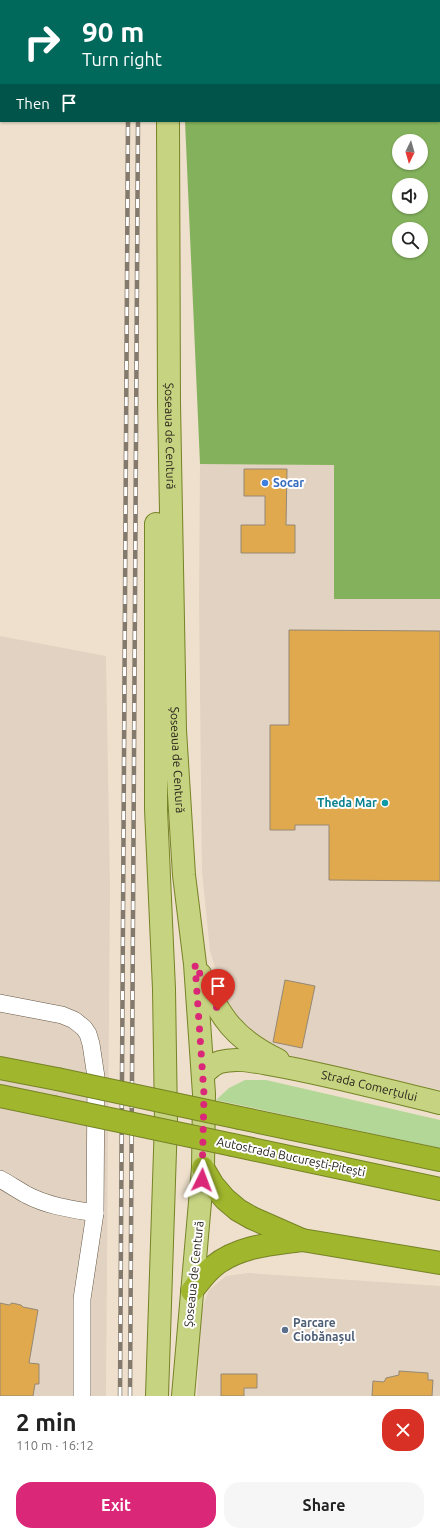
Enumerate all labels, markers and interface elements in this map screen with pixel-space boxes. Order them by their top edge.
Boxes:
icon: right [16,16,68,68]
text: 90 m [82,16,144,47]
text: Turn right [82,49,162,69]
icon: arrive [58,92,80,114]
text: Then [16,95,50,112]
north arrow [392,134,428,170]
map controls [392,134,428,258]
button: sound [392,178,428,214]
button: search [392,222,428,258]
street label: Șoseaua de Centură [163,383,178,489]
place label: Socar [273,476,304,489]
marker: Socar [260,478,270,488]
street label: Șoseaua de Centură [169,706,187,813]
place label: Theda Mar [317,796,377,809]
marker: Theda Mar [380,798,390,808]
pin [201,969,235,1010]
icon: arrive [207,975,229,997]
street label: Strada Comerțului [320,1068,419,1103]
street label: Autostrada București-Pitești [216,1134,367,1179]
position arrow [181,1159,223,1201]
street label: Șoseaua de Centură [181,1220,206,1328]
place label: Parcare Ciobănașul [293,1316,355,1344]
marker: Parcare Ciobănașul [280,1325,290,1335]
text: 2 min [16,1409,77,1436]
button: close [382,1409,424,1451]
text: 110 m · 16:12 [16,1438,94,1452]
button: Exit [16,1482,216,1528]
button: Share [224,1482,424,1528]

